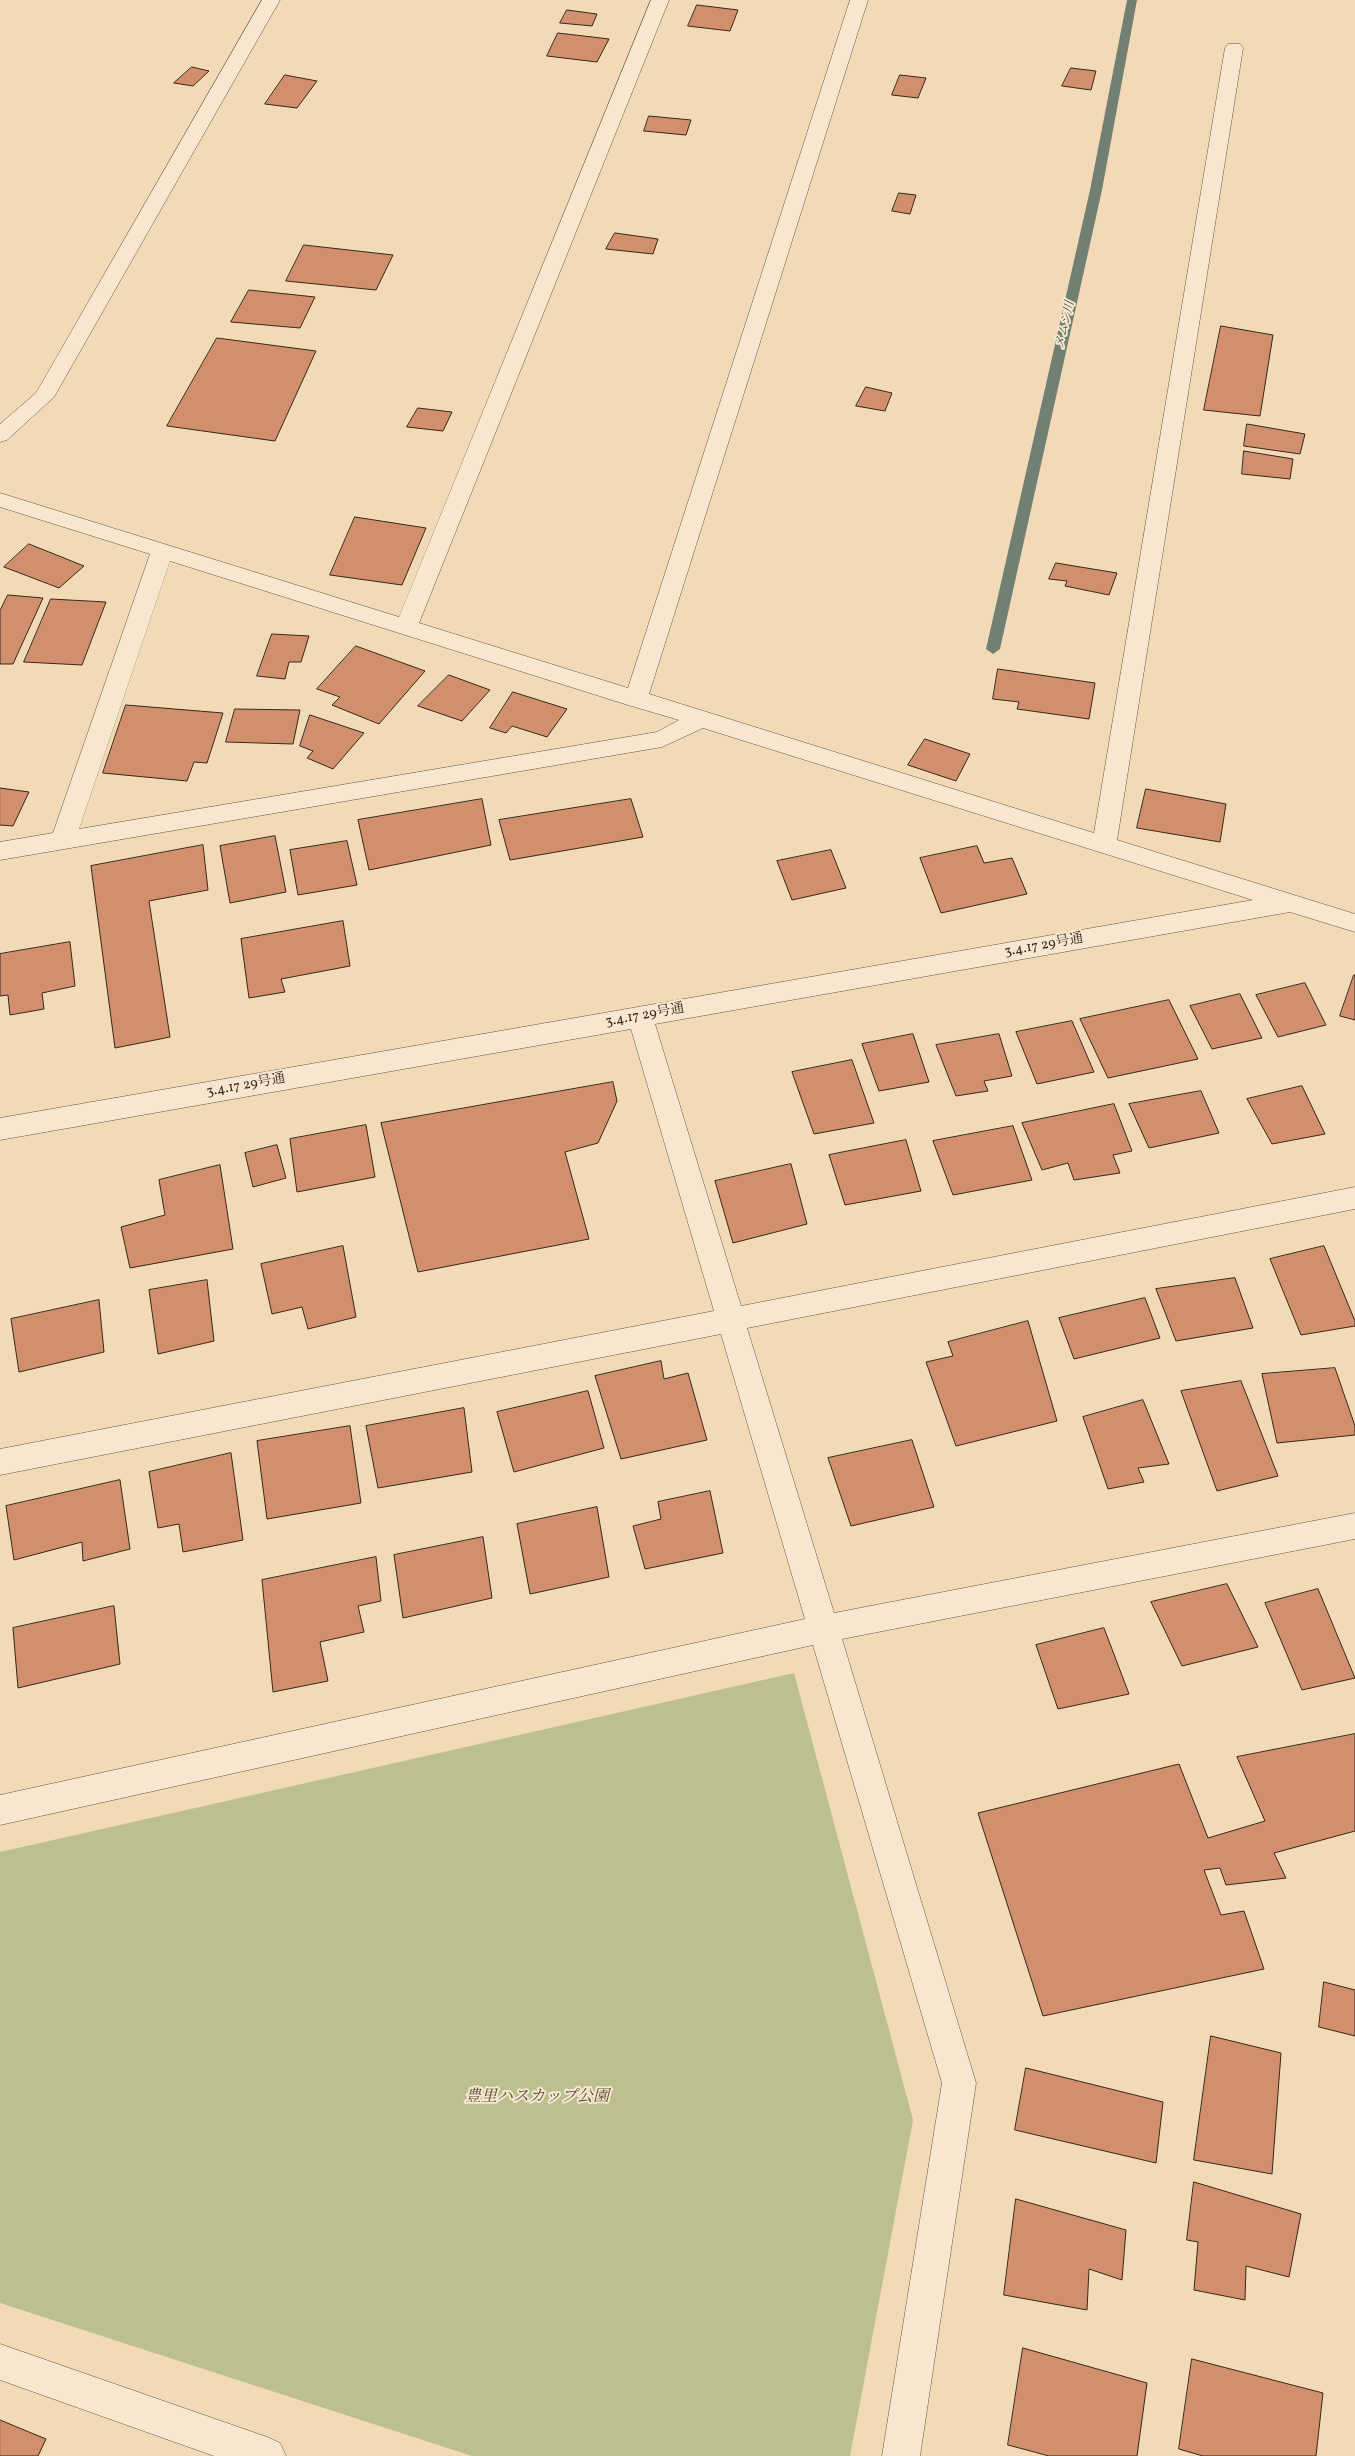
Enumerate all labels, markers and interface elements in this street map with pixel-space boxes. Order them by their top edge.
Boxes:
water label: メムシ川 [1054,300,1078,350]
street label: 3.4.17 29号通 [1003,931,1085,961]
street label: 3.4.17 29号通 [604,1001,686,1031]
street label: 3.4.17 29号通 [205,1071,287,1101]
park label: 豊里ハスカップ公園 [465,2088,609,2108]

